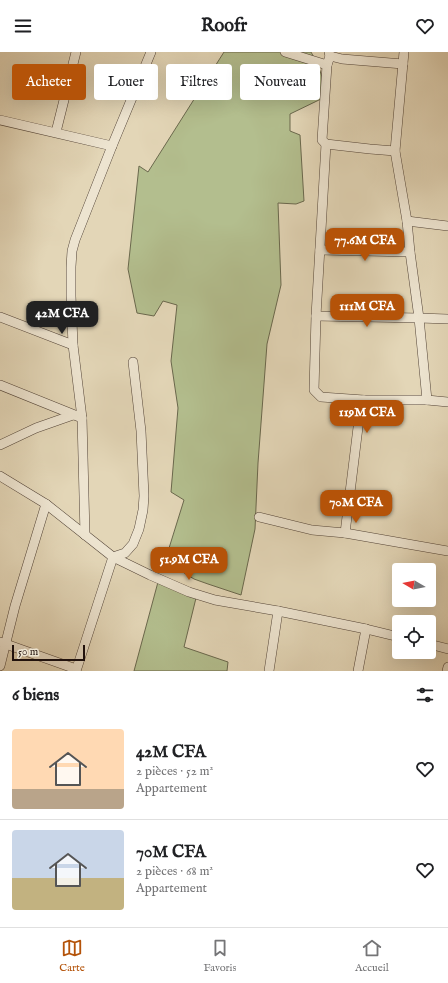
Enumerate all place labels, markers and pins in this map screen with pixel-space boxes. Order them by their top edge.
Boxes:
pin: 77.6M CFA [319,228,411,262]
pin: 111M CFA [326,294,408,328]
pin: 42M CFA [25,301,99,335]
pin: 119M CFA [326,400,408,434]
pin: 70M CFA [319,490,393,524]
pin: 51.9M CFA [143,547,235,581]

